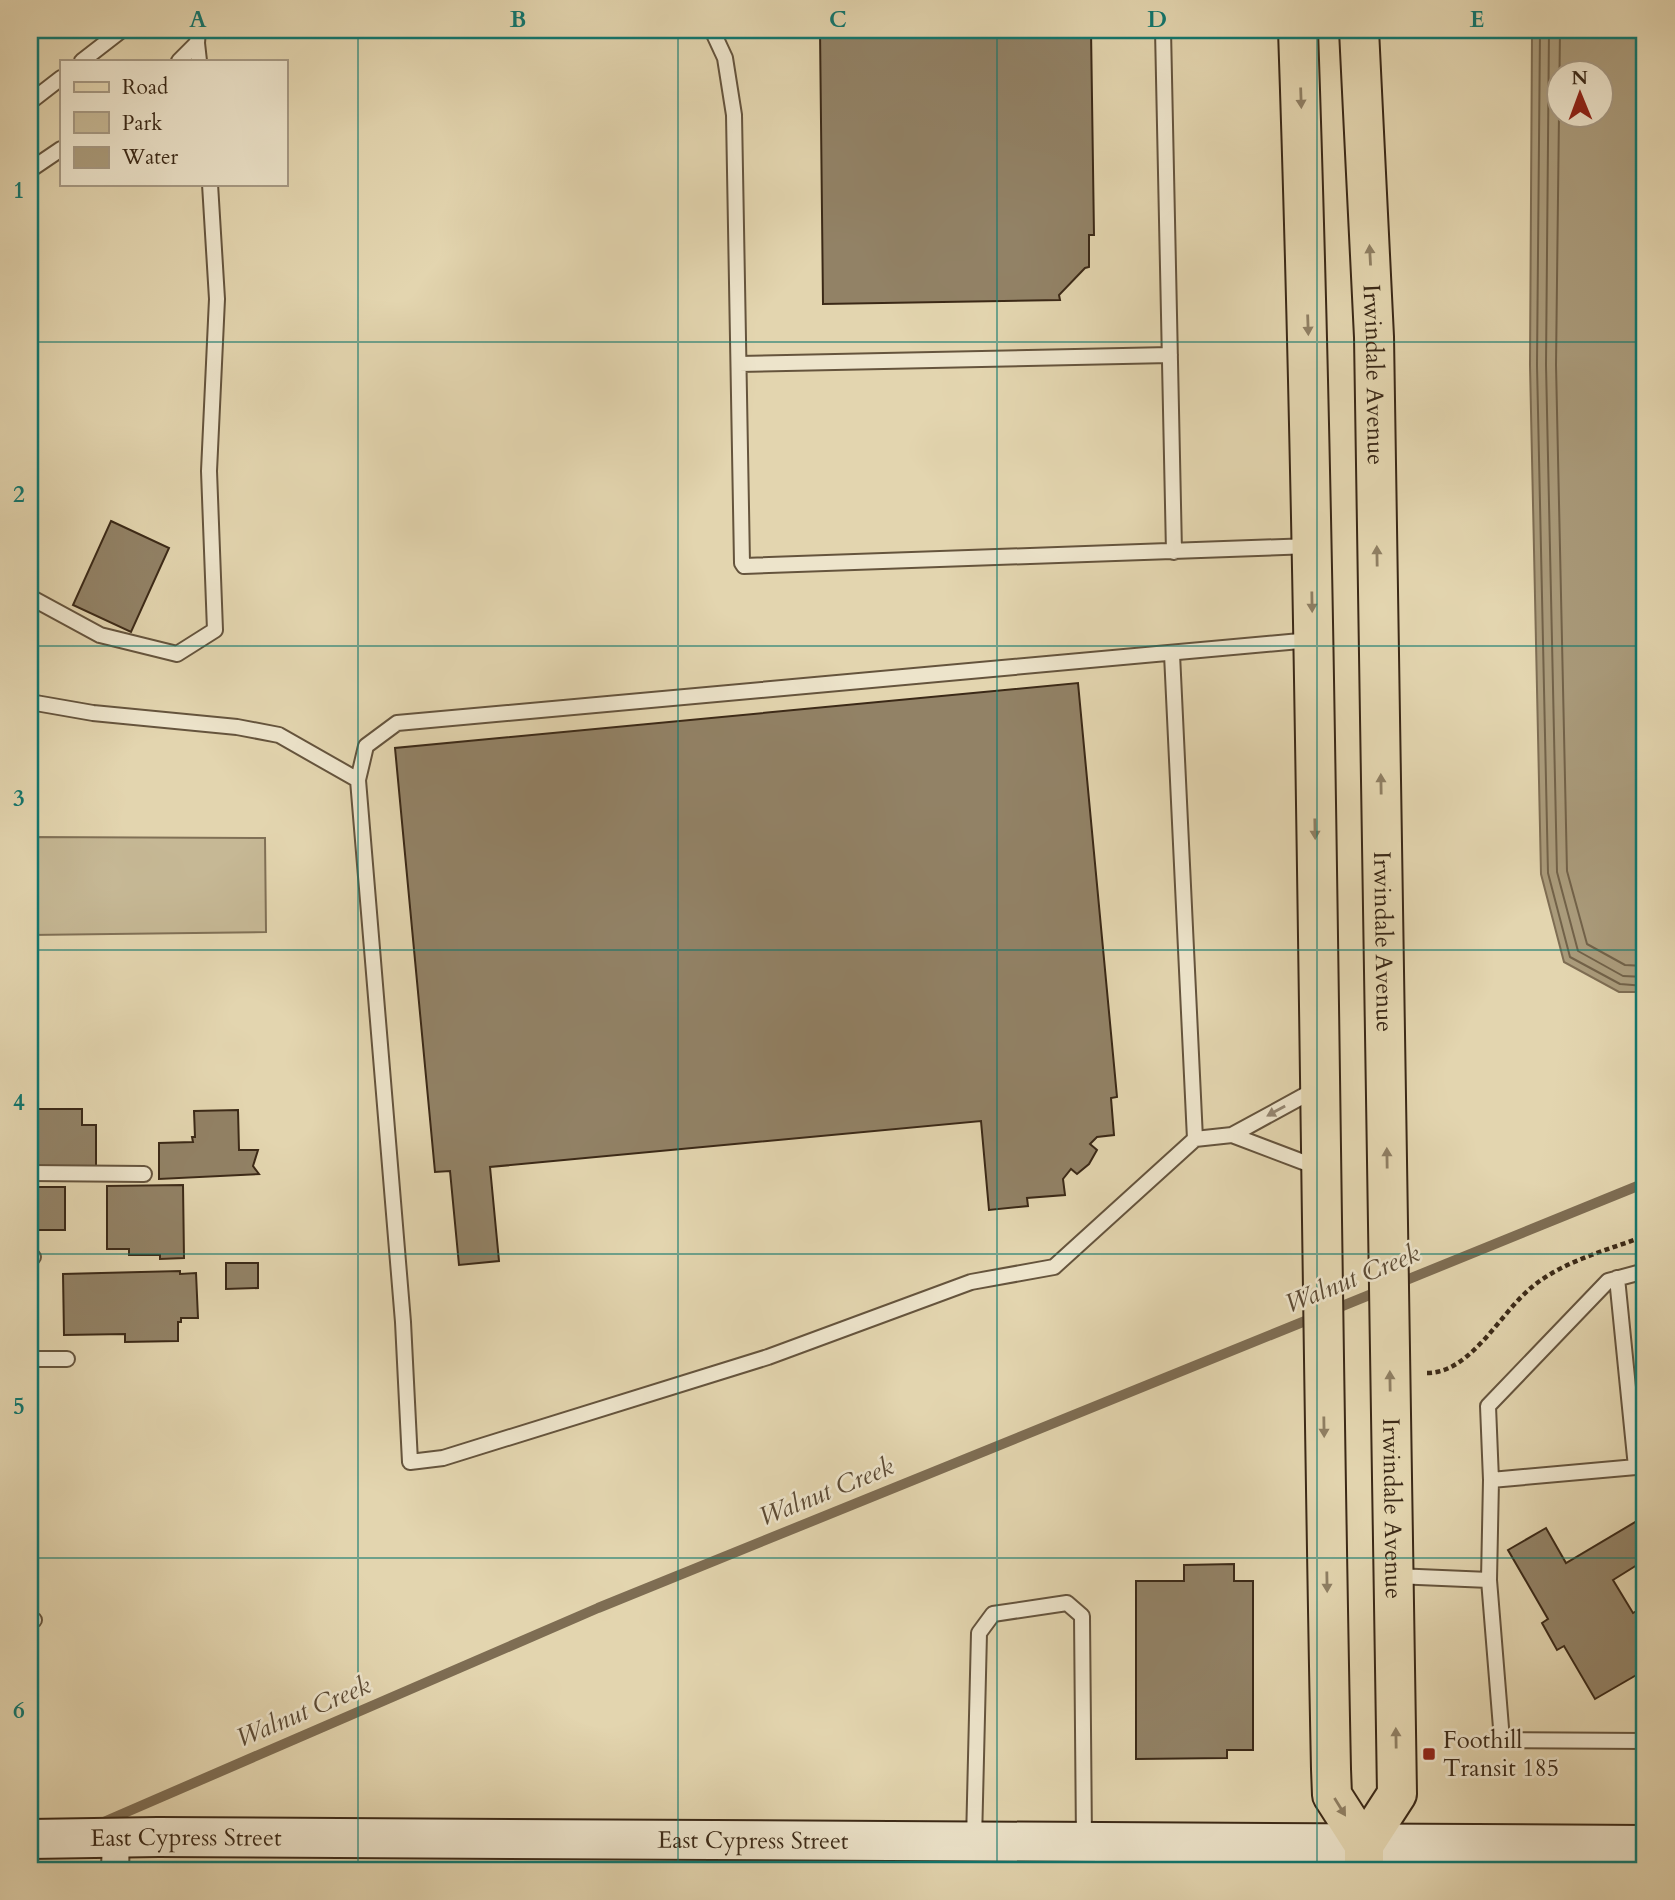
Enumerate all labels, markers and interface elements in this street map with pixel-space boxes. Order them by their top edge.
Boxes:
text: A [189,4,207,35]
text: B [510,4,526,35]
text: C [829,4,847,35]
text: D [1147,4,1167,35]
text: E [1470,4,1484,35]
legend [60,60,287,186]
north arrow [1546,60,1616,130]
text: N [1571,65,1589,91]
text: Road [122,73,168,102]
one-way arrow [1295,87,1306,109]
text: Park [122,109,163,138]
text: Water [121,143,178,172]
text: 1 [13,175,25,206]
one-way arrow [1364,244,1375,266]
street label: Irwindale Avenue [1354,283,1392,465]
one-way arrow [1303,315,1314,337]
text: 2 [13,479,25,510]
one-way arrow [1371,545,1383,567]
one-way arrow [1306,591,1318,613]
one-way arrow [1375,772,1386,794]
text: 3 [13,783,25,814]
one-way arrow [1309,819,1321,841]
street label: Irwindale Avenue [1365,851,1401,1032]
text: 4 [13,1087,25,1118]
one-way arrow [1266,1105,1285,1117]
one-way arrow [1381,1147,1392,1169]
water label: Walnut Creek [1279,1235,1425,1321]
one-way arrow [1385,1370,1396,1392]
text: 5 [13,1391,25,1422]
one-way arrow [1318,1417,1330,1439]
street label: Irwindale Avenue [1374,1418,1410,1599]
water label: Walnut Creek [753,1448,899,1534]
one-way arrow [1322,1572,1333,1594]
water label: Walnut Creek [231,1667,376,1755]
text: 6 [13,1695,25,1726]
place label: Foothill Transit 185 [1443,1724,1559,1785]
one-way arrow [1390,1726,1402,1748]
marker: Foothill Transit 185 [1421,1746,1437,1762]
one-way arrow [1334,1798,1347,1817]
street label: East Cypress Street [90,1821,282,1855]
street label: East Cypress Street [657,1824,849,1858]

